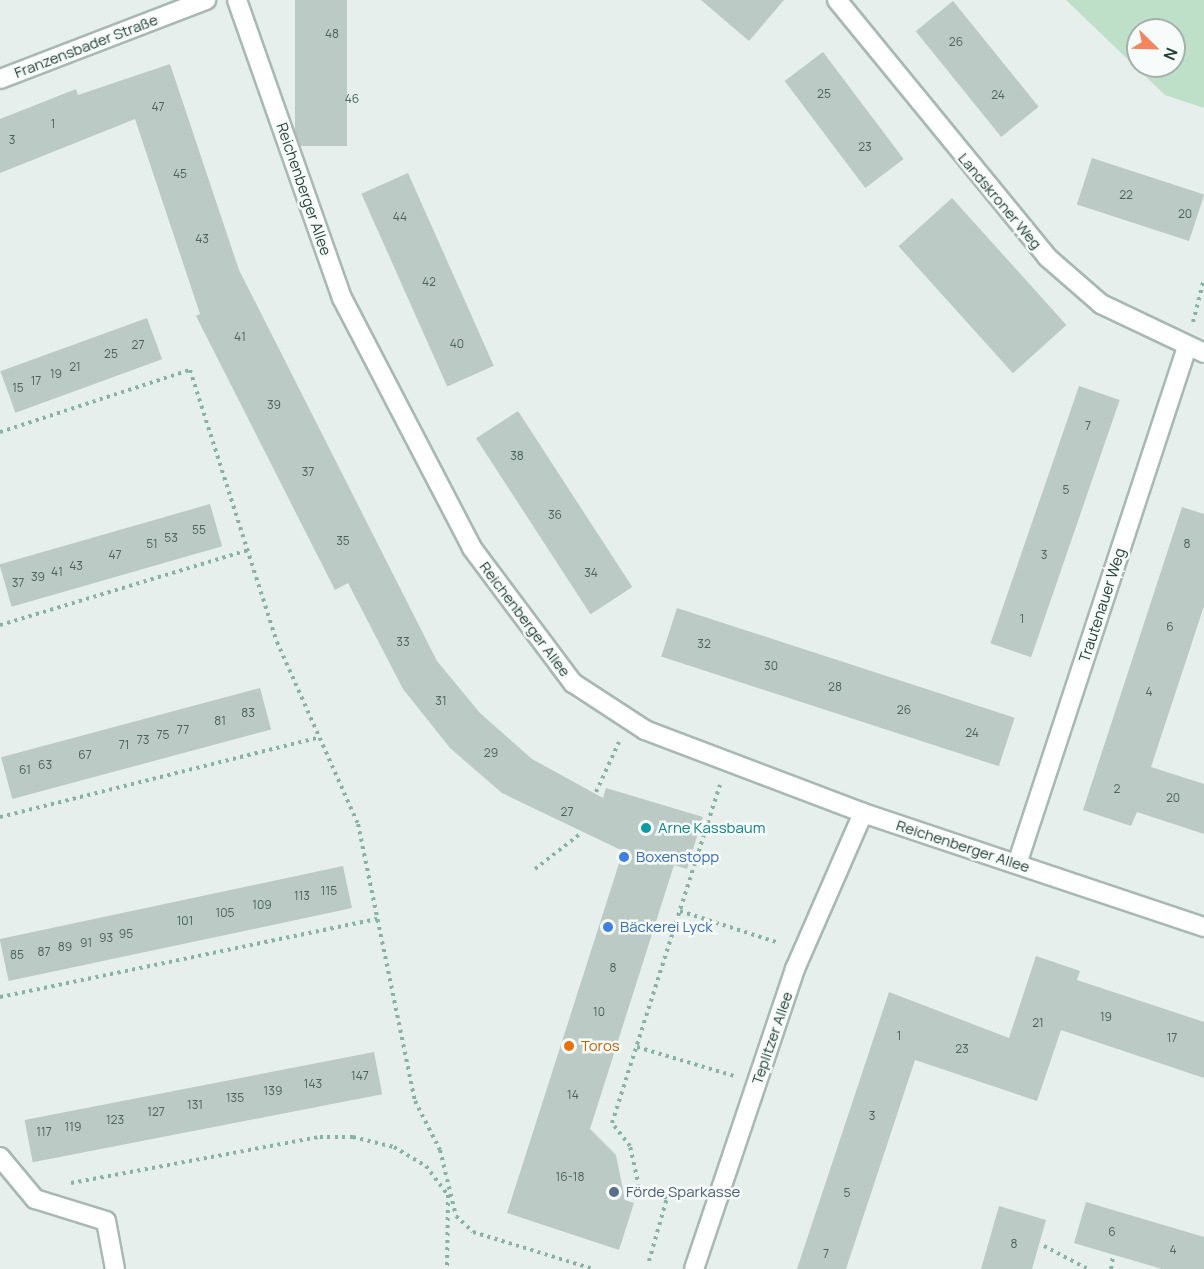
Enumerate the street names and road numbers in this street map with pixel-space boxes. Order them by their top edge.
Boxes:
street label: Franzensbader Straße [12,10,160,82]
street label: Reichenberger Allee [273,120,335,258]
street label: Landskroner Weg [955,149,1045,253]
street label: Trautenauer Weg [1075,546,1129,664]
street label: Reichenberger Allee [476,558,574,680]
street label: Reichenberger Allee [894,816,1032,876]
street label: Teplitzer Allee [748,989,796,1087]

